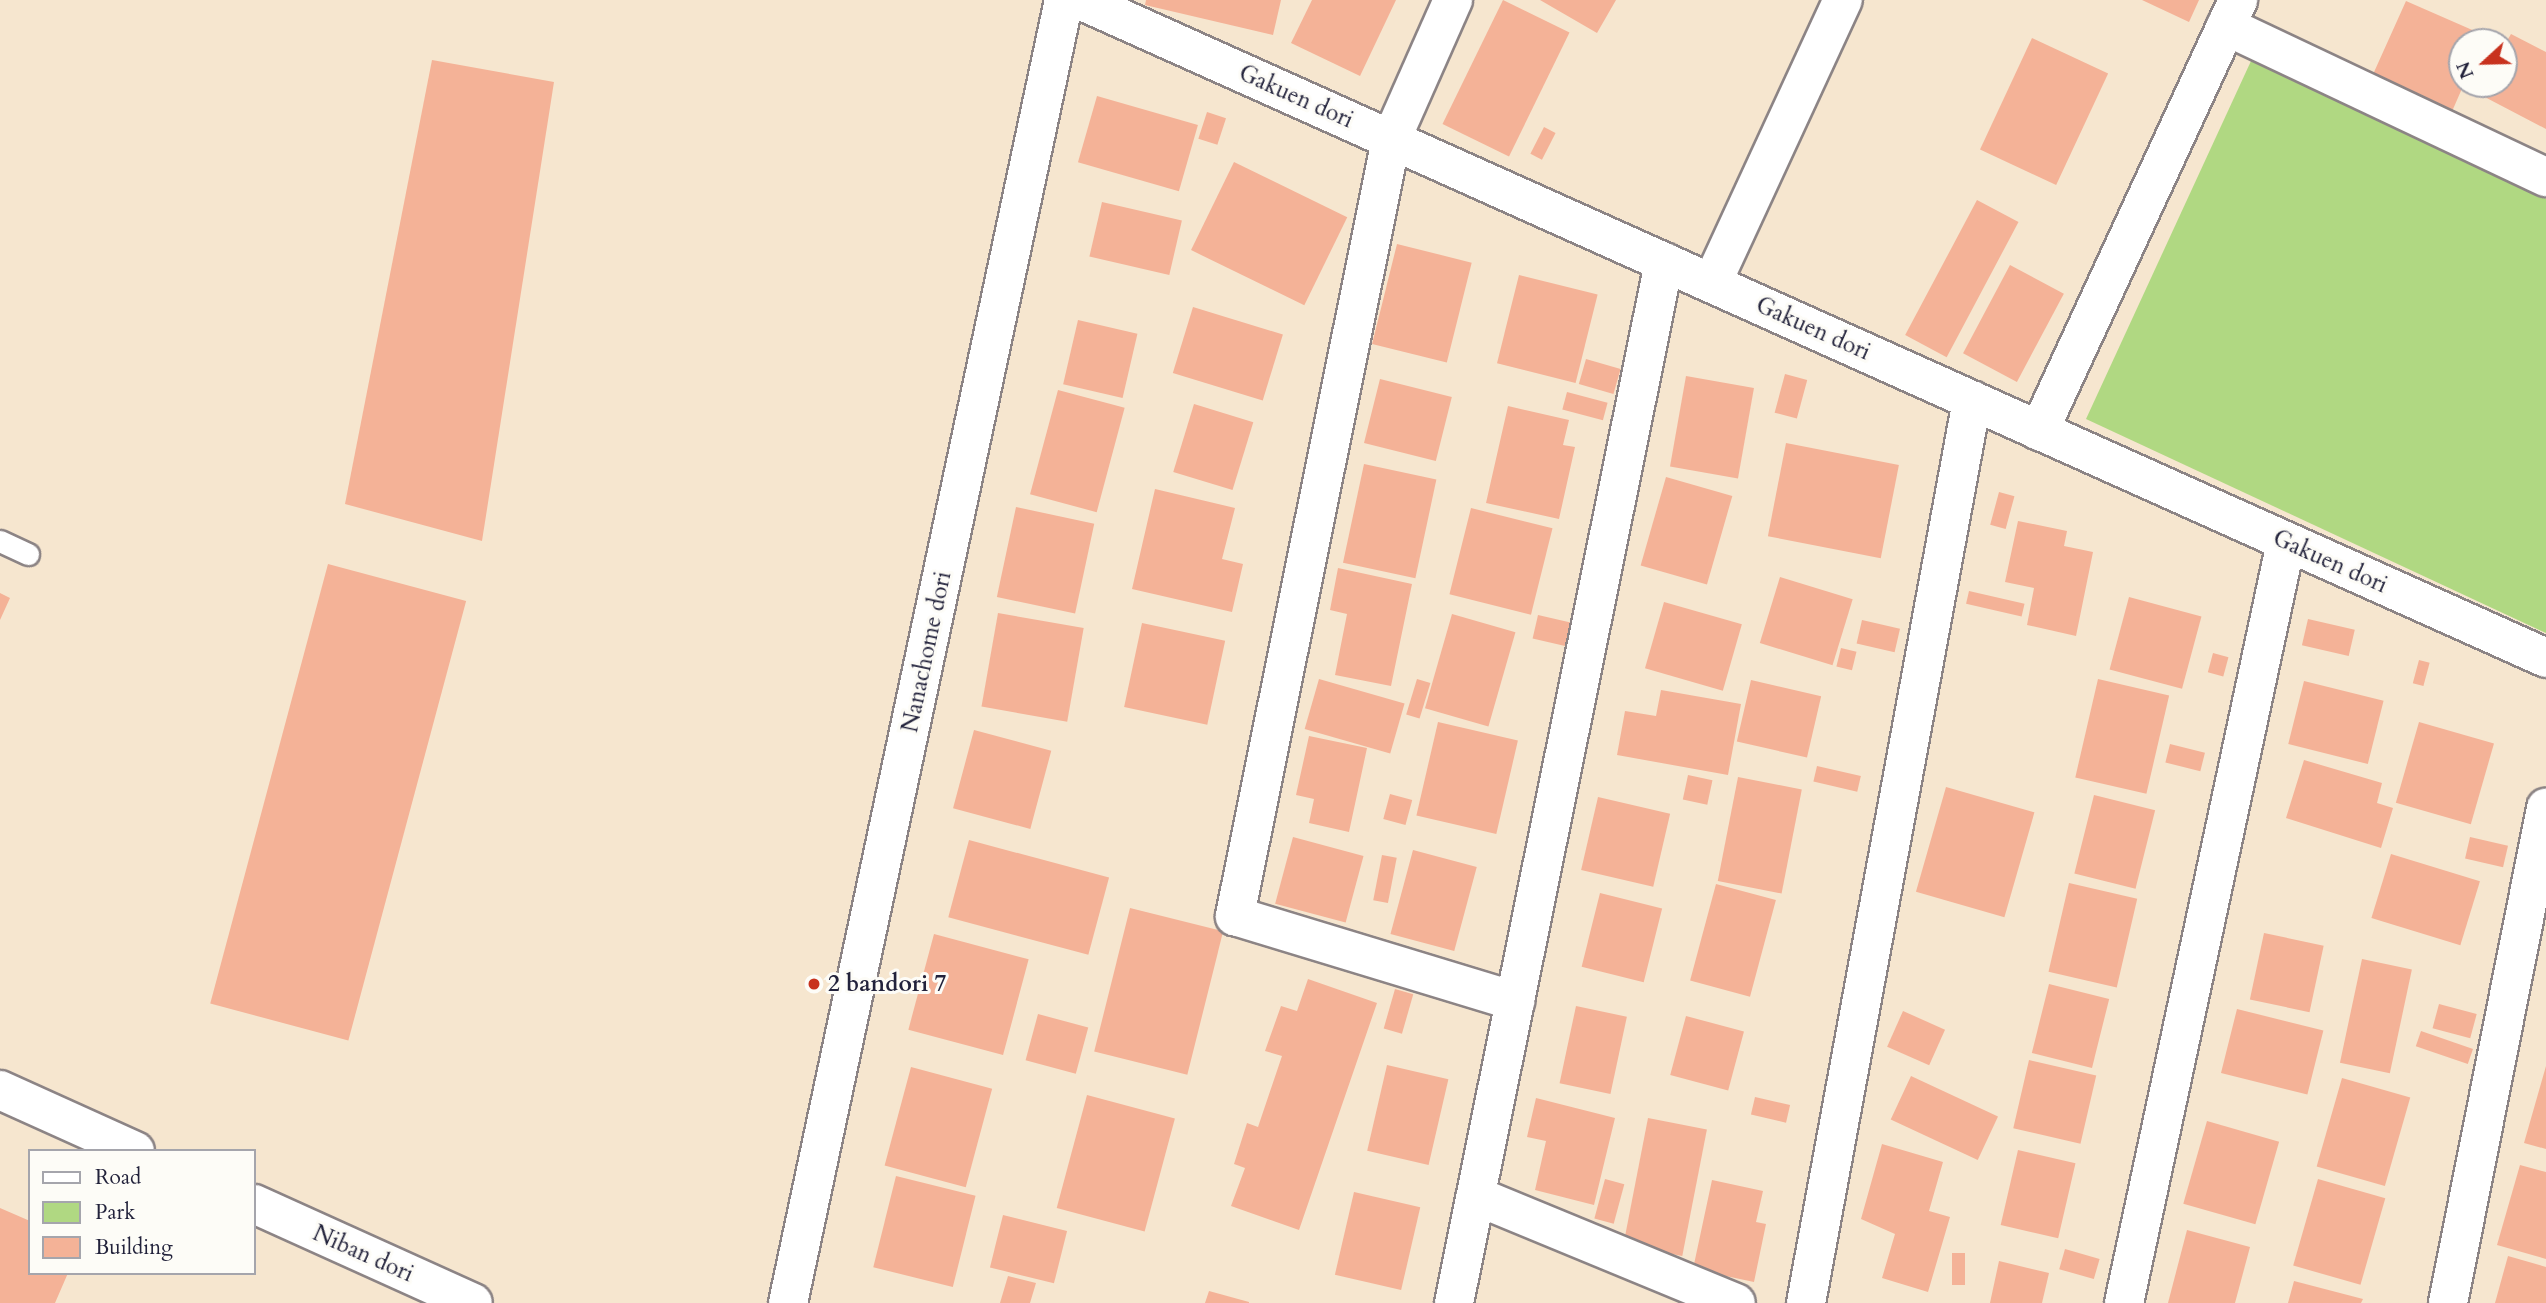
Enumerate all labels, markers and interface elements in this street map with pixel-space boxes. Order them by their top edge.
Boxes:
north arrow [2448,28,2518,98]
text: N [2450,58,2481,83]
street label: Gakuen dori [1235,60,1357,134]
street label: Gakuen dori [1752,292,1874,366]
street label: Gakuen dori [2269,525,2391,599]
street label: Nanachome dori [896,569,958,735]
place label: 2 bandori 7 [828,970,946,998]
marker: 2 bandori 7 [806,976,822,992]
legend [28,1149,256,1275]
text: Road [95,1163,141,1192]
text: Park [95,1198,135,1227]
street label: Niban dori [308,1220,418,1288]
text: Building [95,1233,173,1262]

